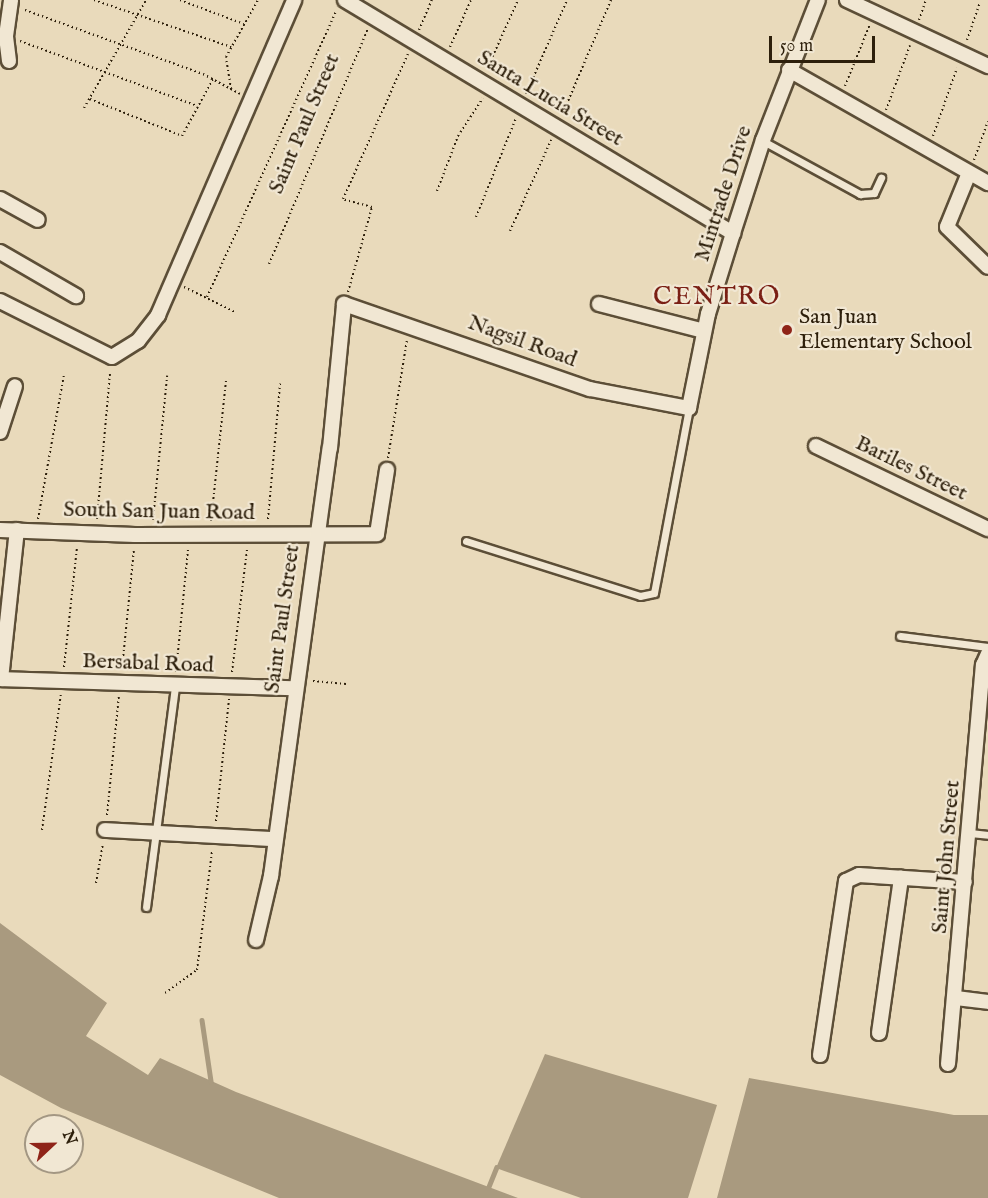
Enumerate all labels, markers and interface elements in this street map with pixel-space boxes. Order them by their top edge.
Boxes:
scale bar [772,24,878,62]
text: 50 m [780,35,813,58]
street label: Santa Lucia Street [472,45,628,153]
street label: Saint Paul Street [264,50,346,198]
street label: Mintrade Drive [690,123,758,265]
district label: CENTRO [653,281,781,313]
place label: San Juan Elementary School [799,304,972,356]
street label: Nagsil Road [464,310,580,374]
marker: San Juan Elementary School [780,323,794,337]
street label: Bariles Street [851,431,971,507]
street label: South San Juan Road [63,497,255,527]
street label: Saint Paul Street [260,543,306,695]
street label: Bersabal Road [82,649,214,679]
street label: Saint John Street [927,779,967,935]
north arrow [24,1114,84,1174]
text: N [57,1128,81,1148]

